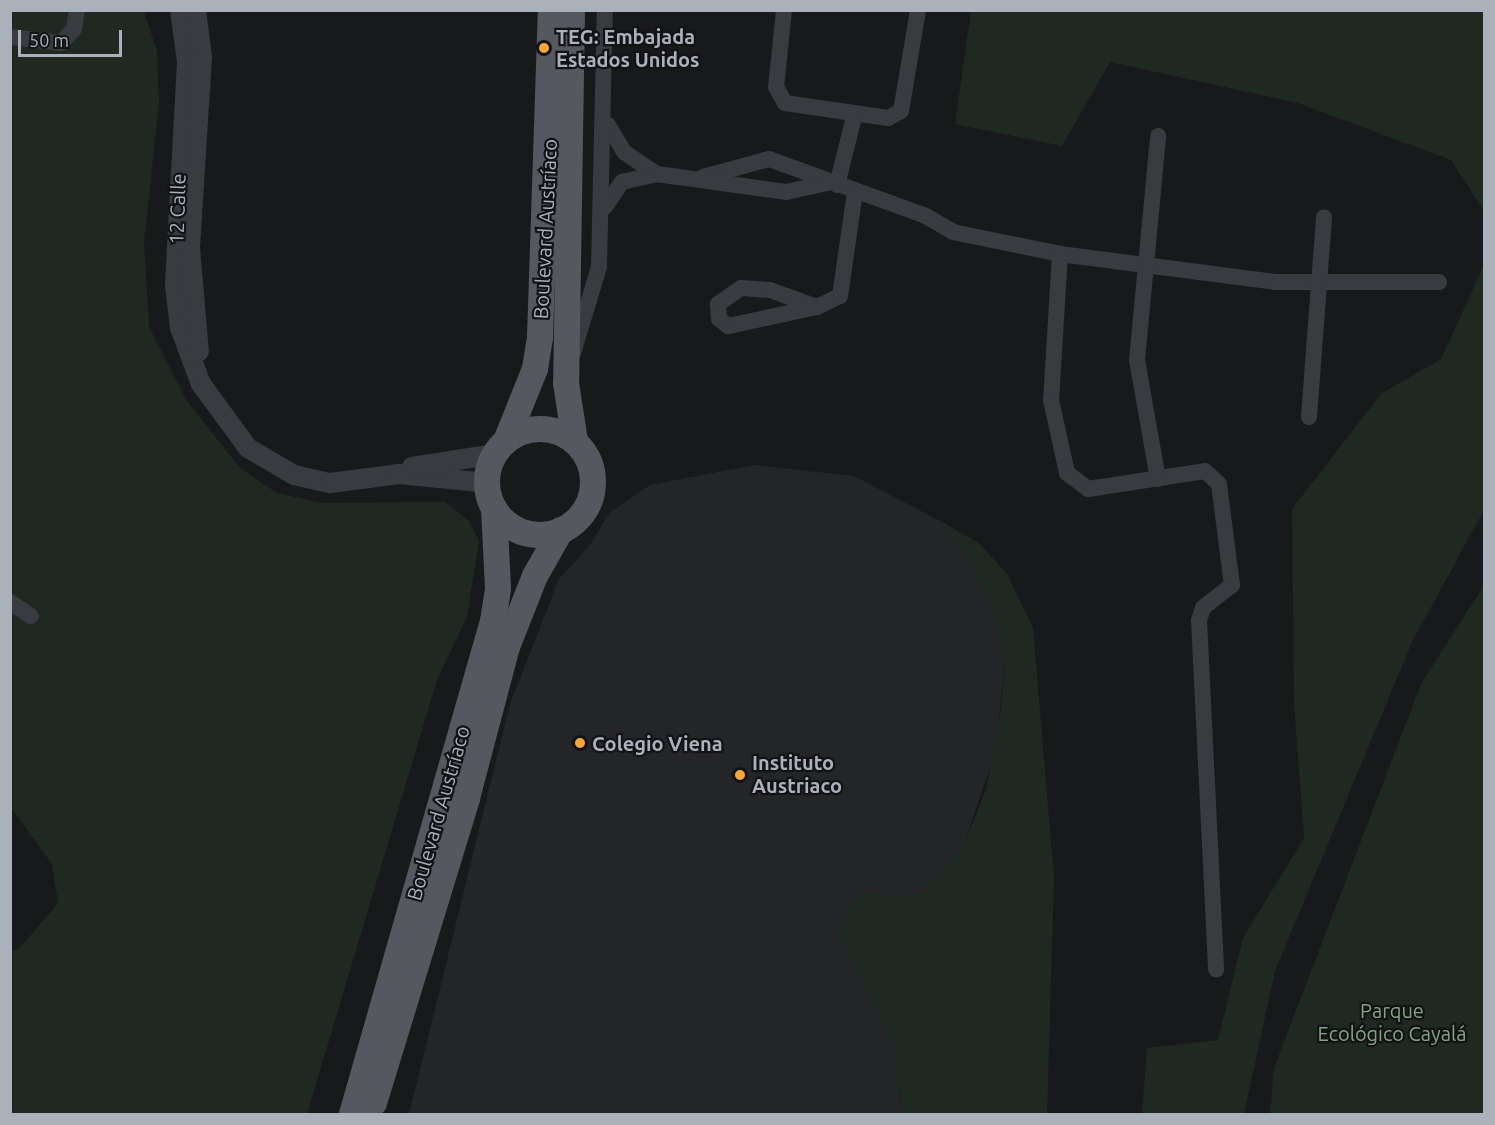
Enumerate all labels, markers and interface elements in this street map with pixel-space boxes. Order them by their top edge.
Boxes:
scale bar [21,18,124,56]
place label: TEG: Embajada Estados Unidos [556,24,699,71]
text: 50 m [29,30,69,50]
marker: TEG: Embajada Estados Unidos [537,41,551,55]
street label: Boulevard Austríaco [528,138,562,320]
street label: 12 Calle [164,173,190,245]
street label: Boulevard Austríaco [402,723,474,903]
place label: Colegio Viena [592,731,723,755]
marker: Colegio Viena [573,736,587,750]
place label: Instituto Austriaco [752,751,842,798]
marker: Instituto Austriaco [733,768,747,782]
park label: Parque Ecológico Cayalá [1318,998,1466,1045]

